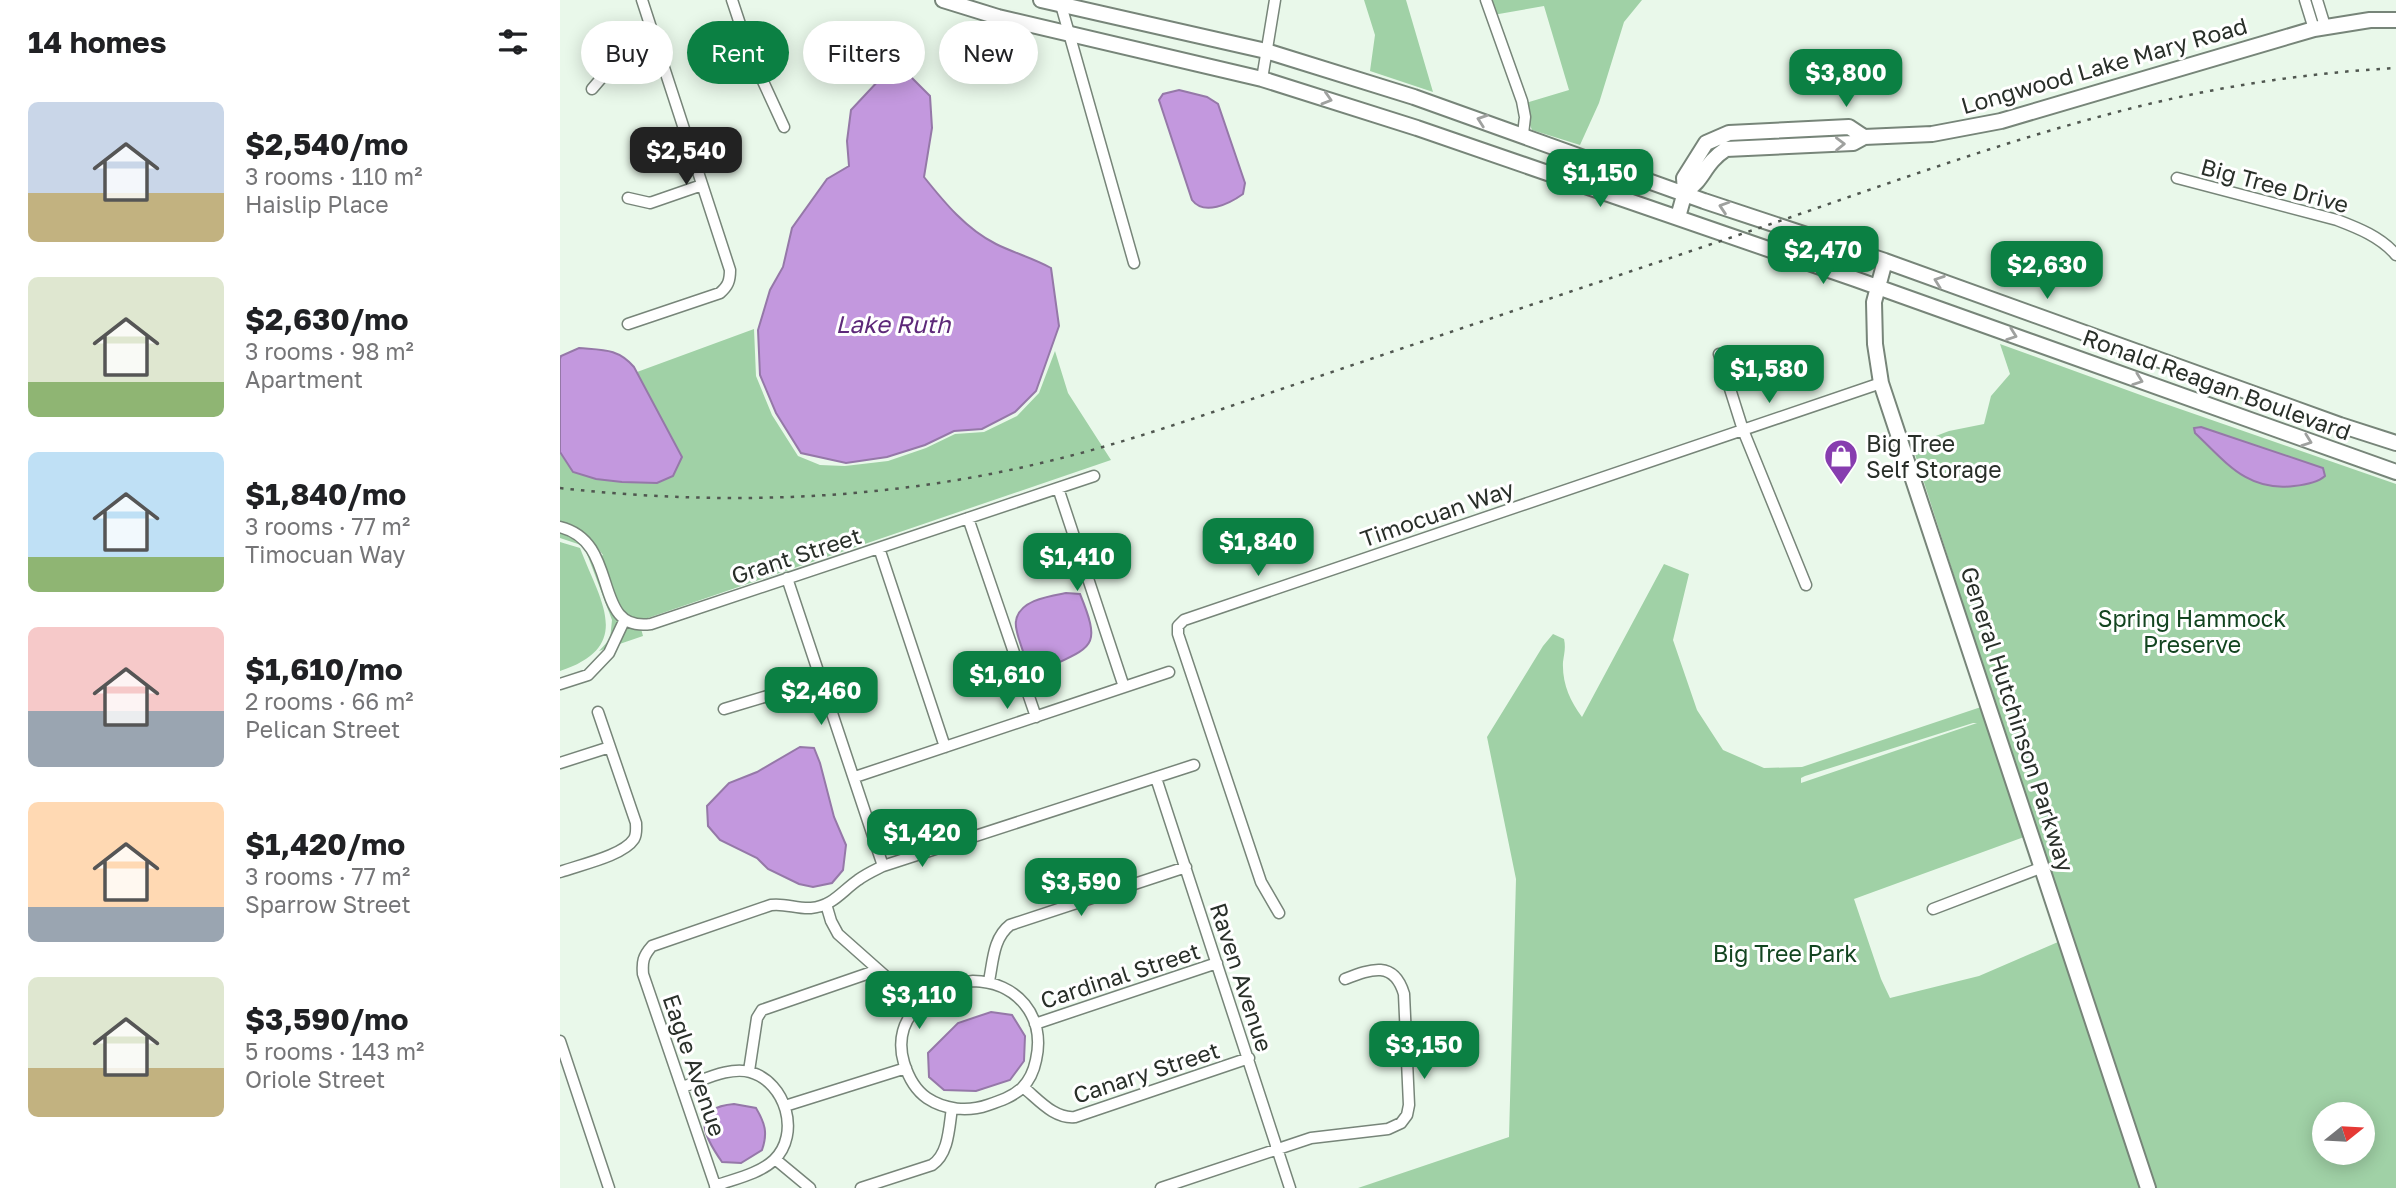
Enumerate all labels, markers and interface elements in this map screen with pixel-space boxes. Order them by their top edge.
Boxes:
street label: Longwood Lake Mary Road [1958,11,2250,119]
chip: Buy [581,21,673,84]
chip: Rent [687,21,789,84]
chip: Filters [803,21,925,84]
chip: New [939,21,1038,84]
icon: filters [494,23,532,61]
text: 14 homes [28,24,167,60]
pin: $3,800 [1789,50,1903,109]
text: $3,800 [1805,58,1887,86]
one-way arrow [1321,90,1333,105]
one-way arrow [1477,114,1489,129]
text: $2,540/mo [245,126,408,162]
pin: $2,540 [629,128,743,187]
icon: home [84,130,168,214]
text: $2,540 [646,136,726,164]
one-way arrow [1834,136,1845,151]
pin: $1,150 [1543,150,1657,209]
street label: Big Tree Drive [2198,152,2352,218]
text: $1,150 [1562,158,1638,186]
text: 3 rooms · 110 m² [245,162,422,190]
text: Haislip Place [245,190,389,218]
one-way arrow [1719,201,1731,215]
pin: $2,470 [1766,226,1880,286]
text: $2,470 [1784,235,1862,263]
pin: $2,630 [1990,242,2104,301]
text: $2,630 [2007,250,2087,278]
one-way arrow [1934,276,1946,290]
text: $2,630/mo [245,301,409,337]
icon: home [84,305,168,389]
water label: Lake Ruth [835,309,952,338]
street label: Ronald Reagan Boulevard [2079,322,2355,446]
one-way arrow [2005,327,2017,341]
text: 3 rooms · 98 m² [245,337,414,365]
pin: $1,580 [1712,346,1826,405]
text: $1,580 [1730,354,1808,382]
text: Apartment [245,365,363,393]
one-way arrow [2132,372,2144,386]
place label: Big Tree Self Storage [1866,429,2002,483]
one-way arrow [2301,433,2313,447]
shop icon: Big Tree Self Storage [1822,437,1860,486]
street label: Timocuan Way [1357,474,1518,552]
text: $1,840/mo [245,476,406,512]
icon: home [84,480,168,564]
text: 3 rooms · 77 m² [245,512,410,540]
pin: $1,840 [1201,518,1315,578]
street label: Grant Street [728,521,864,589]
text: $1,840 [1219,527,1297,555]
pin: $1,410 [1020,534,1134,593]
text: Timocuan Way [245,540,406,568]
text: $1,410 [1039,542,1115,570]
street label: General Hutchinson Parkway [1955,563,2081,875]
park label: Spring Hammock Preserve [2098,604,2286,658]
text: $1,610/mo [245,651,403,687]
pin: $1,610 [950,652,1064,711]
icon: home [84,655,168,739]
text: $1,610 [969,660,1045,688]
pin: $2,460 [764,668,878,727]
text: $2,460 [781,676,861,704]
text: 2 rooms · 66 m² [245,687,414,715]
text: Pelican Street [245,715,400,743]
pin: $1,420 [865,810,979,869]
text: $1,420 [883,818,961,846]
text: $1,420/mo [245,826,405,862]
icon: home [84,830,168,914]
pin: $3,590 [1024,858,1138,918]
text: 3 rooms · 77 m² [245,862,410,890]
text: $3,590 [1041,867,1121,895]
text: Sparrow Street [245,890,411,918]
street label: Raven Avenue [1205,899,1279,1055]
street label: Cardinal Street [1037,936,1203,1014]
park label: Big Tree Park [1713,939,1857,967]
pin: $3,110 [862,972,976,1031]
text: $3,110 [881,980,957,1008]
street label: Eagle Avenue [658,990,732,1140]
text: $3,590/mo [245,1001,409,1037]
icon: home [84,1005,168,1089]
pin: $3,150 [1367,1021,1481,1081]
text: $3,150 [1385,1030,1463,1058]
street label: Canary Street [1069,1035,1223,1109]
text: 5 rooms · 143 m² [245,1037,424,1065]
text: Oriole Street [245,1065,385,1093]
north arrow [2312,1102,2375,1166]
map controls [2312,1102,2375,1165]

